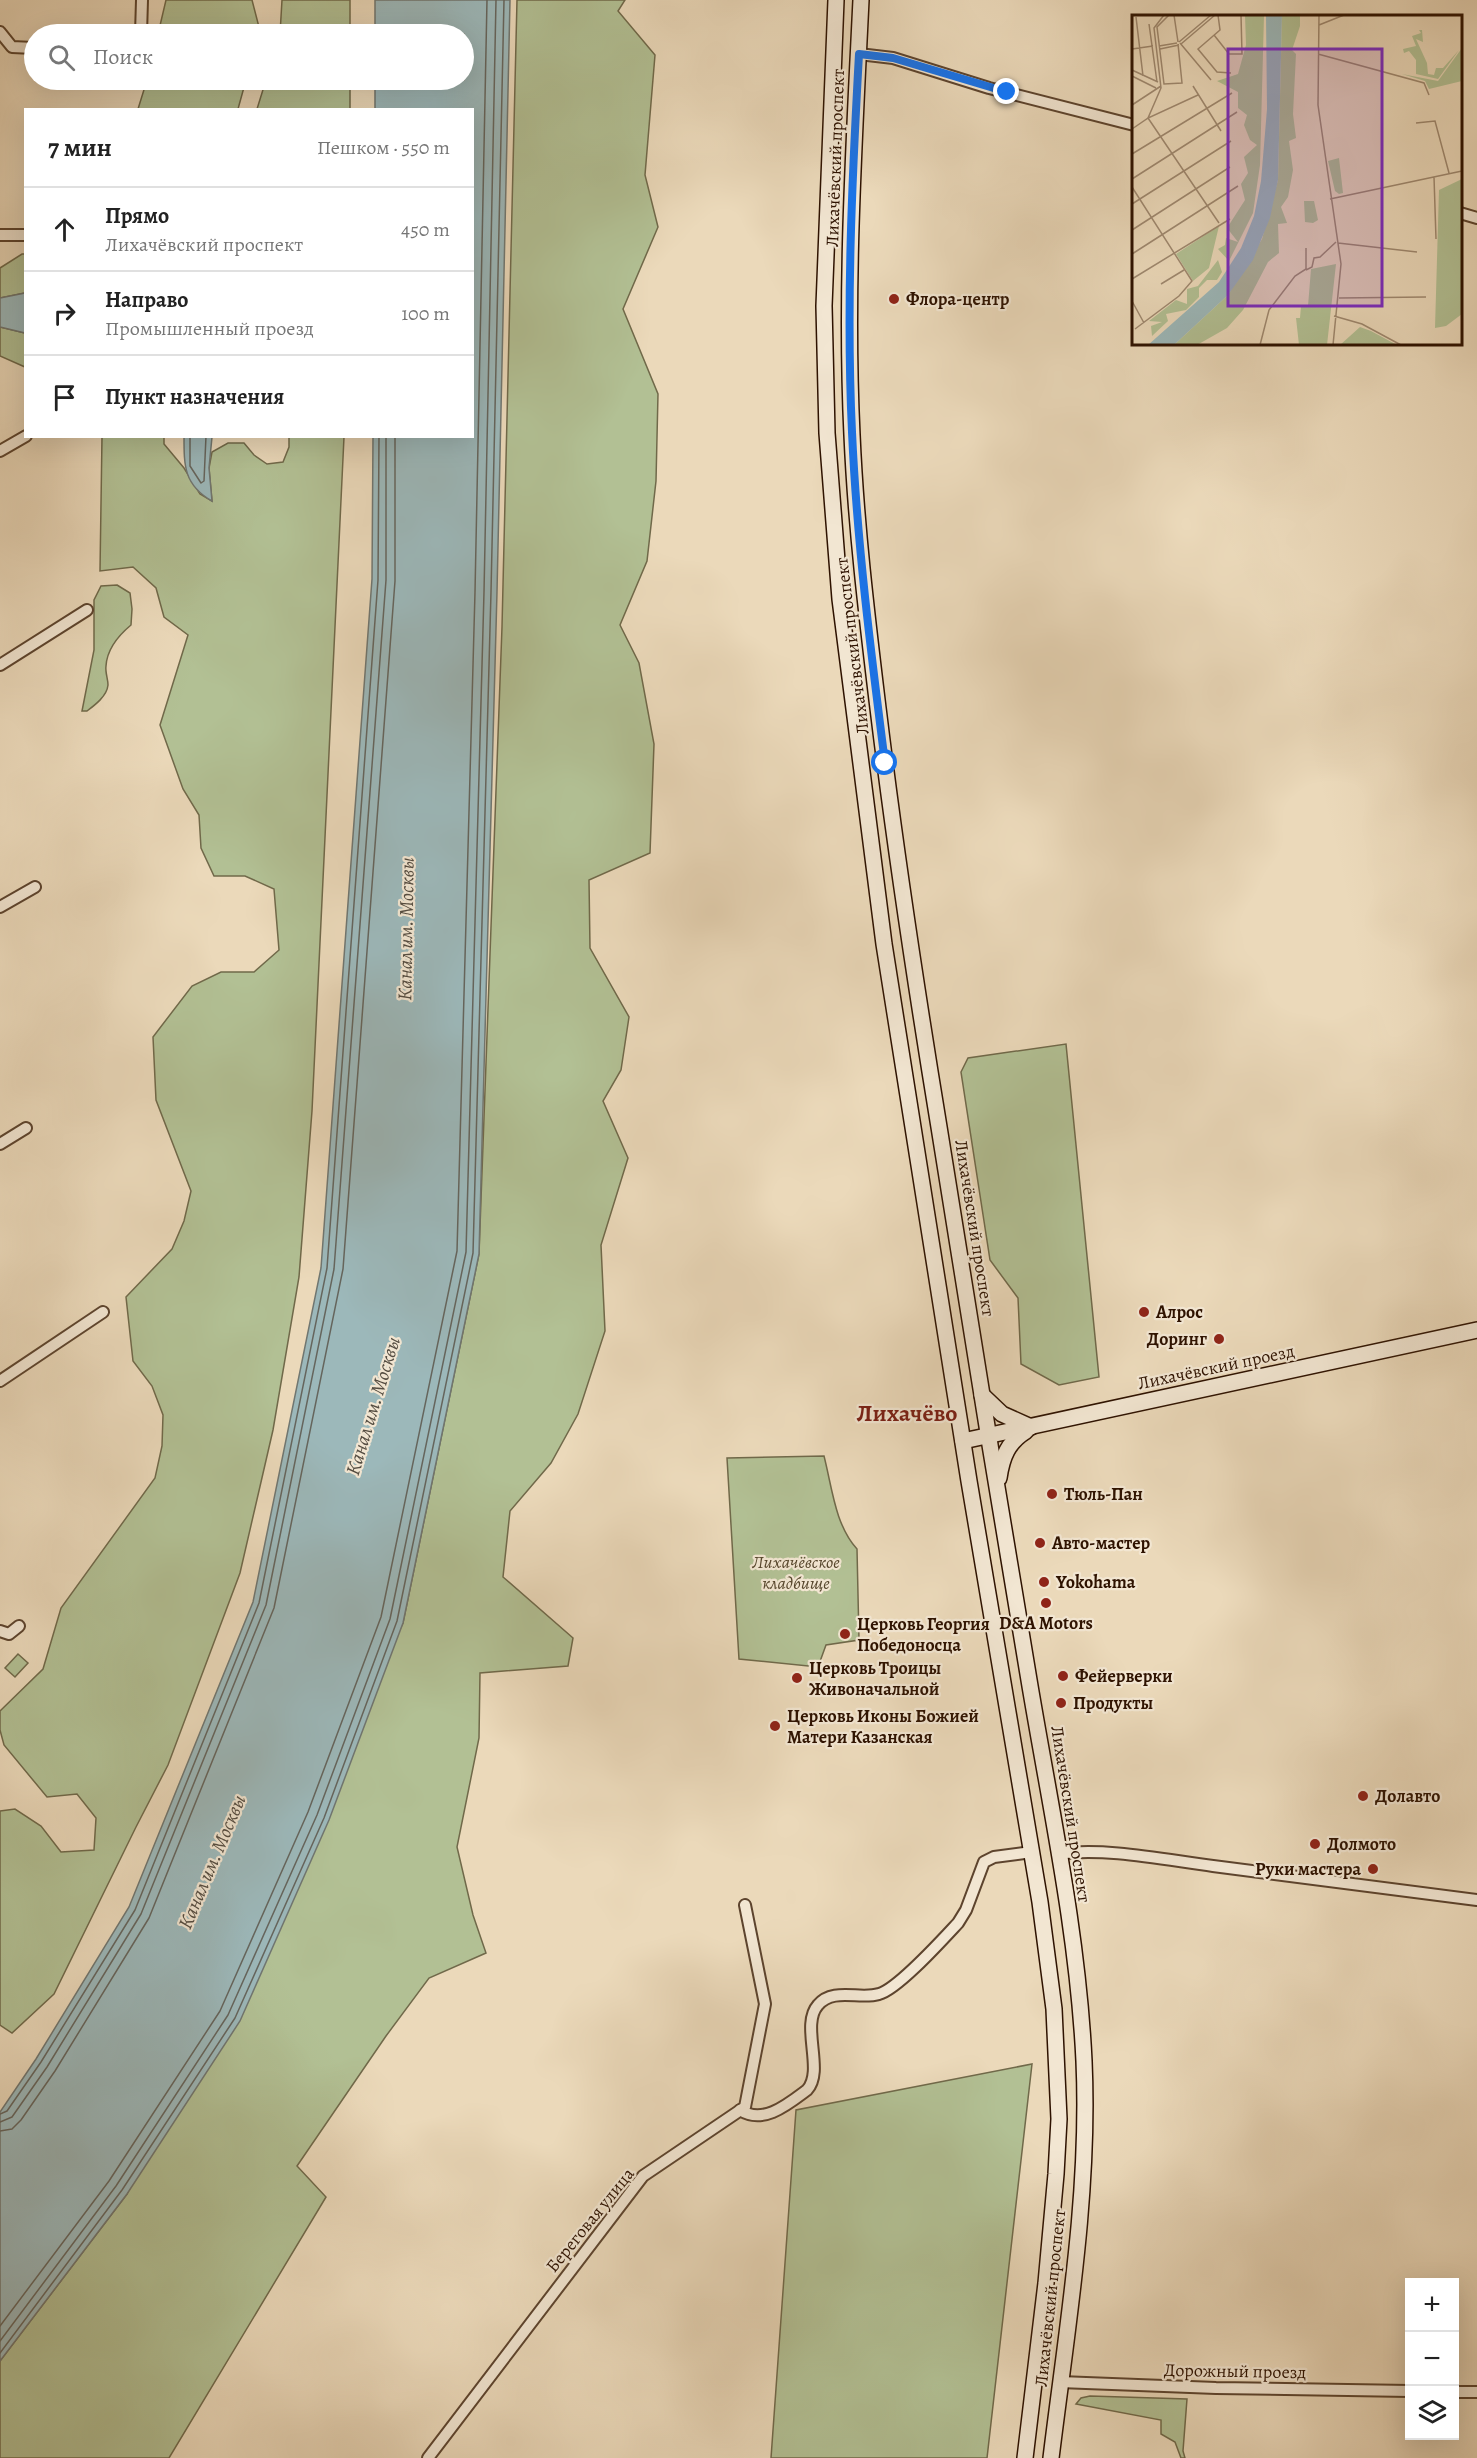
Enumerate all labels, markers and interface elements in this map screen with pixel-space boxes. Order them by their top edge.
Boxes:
inset map [1132,15,1462,345]
search box [24,24,474,90]
icon: search [45,41,78,74]
text: Поиск [93,42,153,72]
street label: Лихачёвский проспект [820,68,850,248]
route end [993,78,1019,104]
text: 7 мин [48,130,112,165]
text: Пешком · 550 m [317,134,450,161]
text: Прямо [105,201,169,231]
icon: ahead [48,213,81,246]
text: 450 m [401,216,450,243]
text: Лихачёвский проспект [105,231,303,258]
text: Направо [105,285,188,315]
place label: Флора-центр [906,287,1010,311]
marker: Флора-центр [887,292,901,306]
icon: right [48,297,81,330]
text: 100 m [401,300,450,327]
text: Промышленный проезд [105,315,314,342]
icon: arrive [48,381,81,414]
text: Пункт назначения [105,382,284,412]
street label: Лихачёвский проспект [829,556,875,736]
route start [871,749,897,775]
water label: Канал им. Москвы [391,857,421,1001]
street label: Лихачёвский проспект [949,1138,1001,1318]
place label: Алрос [1155,1300,1203,1324]
marker: Алрос [1137,1305,1151,1319]
place label: Доринг [1147,1327,1207,1351]
marker: Доринг [1212,1332,1226,1346]
water label: Канал им. Москвы [339,1333,407,1479]
street label: Лихачёвский проезд [1135,1339,1297,1395]
district label: Лихачёво [857,1397,957,1429]
place label: Тюль-Пан [1064,1482,1143,1506]
marker: Тюль-Пан [1045,1487,1059,1501]
place label: Авто-мастер [1051,1531,1151,1555]
marker: Авто-мастер [1033,1536,1047,1550]
park label: Лихачёвское кладбище [751,1550,840,1595]
place label: Yokohama [1055,1570,1136,1594]
marker: Yokohama [1037,1575,1051,1589]
marker: D&A Motors [1039,1596,1053,1610]
place label: D&A Motors [999,1611,1093,1635]
place label: Церковь Георгия Победоносца [857,1612,990,1657]
marker: Церковь Георгия Победоносца [838,1627,852,1641]
place label: Церковь Троицы Живоначальной [809,1656,941,1701]
place label: Фейерверки [1075,1664,1173,1688]
marker: Фейерверки [1056,1669,1070,1683]
marker: Церковь Троицы Живоначальной [790,1671,804,1685]
place label: Продукты [1073,1691,1153,1715]
marker: Продукты [1054,1696,1068,1710]
place label: Церковь Иконы Божией Матери Казанская [787,1704,979,1749]
marker: Церковь Иконы Божией Матери Казанская [768,1719,782,1733]
street label: Лихачёвский проспект [1045,1724,1097,1904]
place label: Долавто [1375,1784,1440,1808]
marker: Долавто [1356,1789,1370,1803]
water label: Канал им. Москвы [172,1791,252,1933]
place label: Долмото [1327,1832,1396,1856]
marker: Долмото [1308,1837,1322,1851]
place label: Руки мастера [1255,1857,1361,1881]
marker: Руки мастера [1366,1862,1380,1876]
street label: Береговая улица [540,2162,640,2277]
street label: Лихачёвский проспект [1029,2208,1071,2388]
map controls [1405,2278,1459,2440]
button: + [1405,2278,1459,2332]
button: − [1405,2332,1459,2386]
street label: Дорожный проезд [1164,2358,1307,2384]
button: layers [1405,2386,1459,2440]

